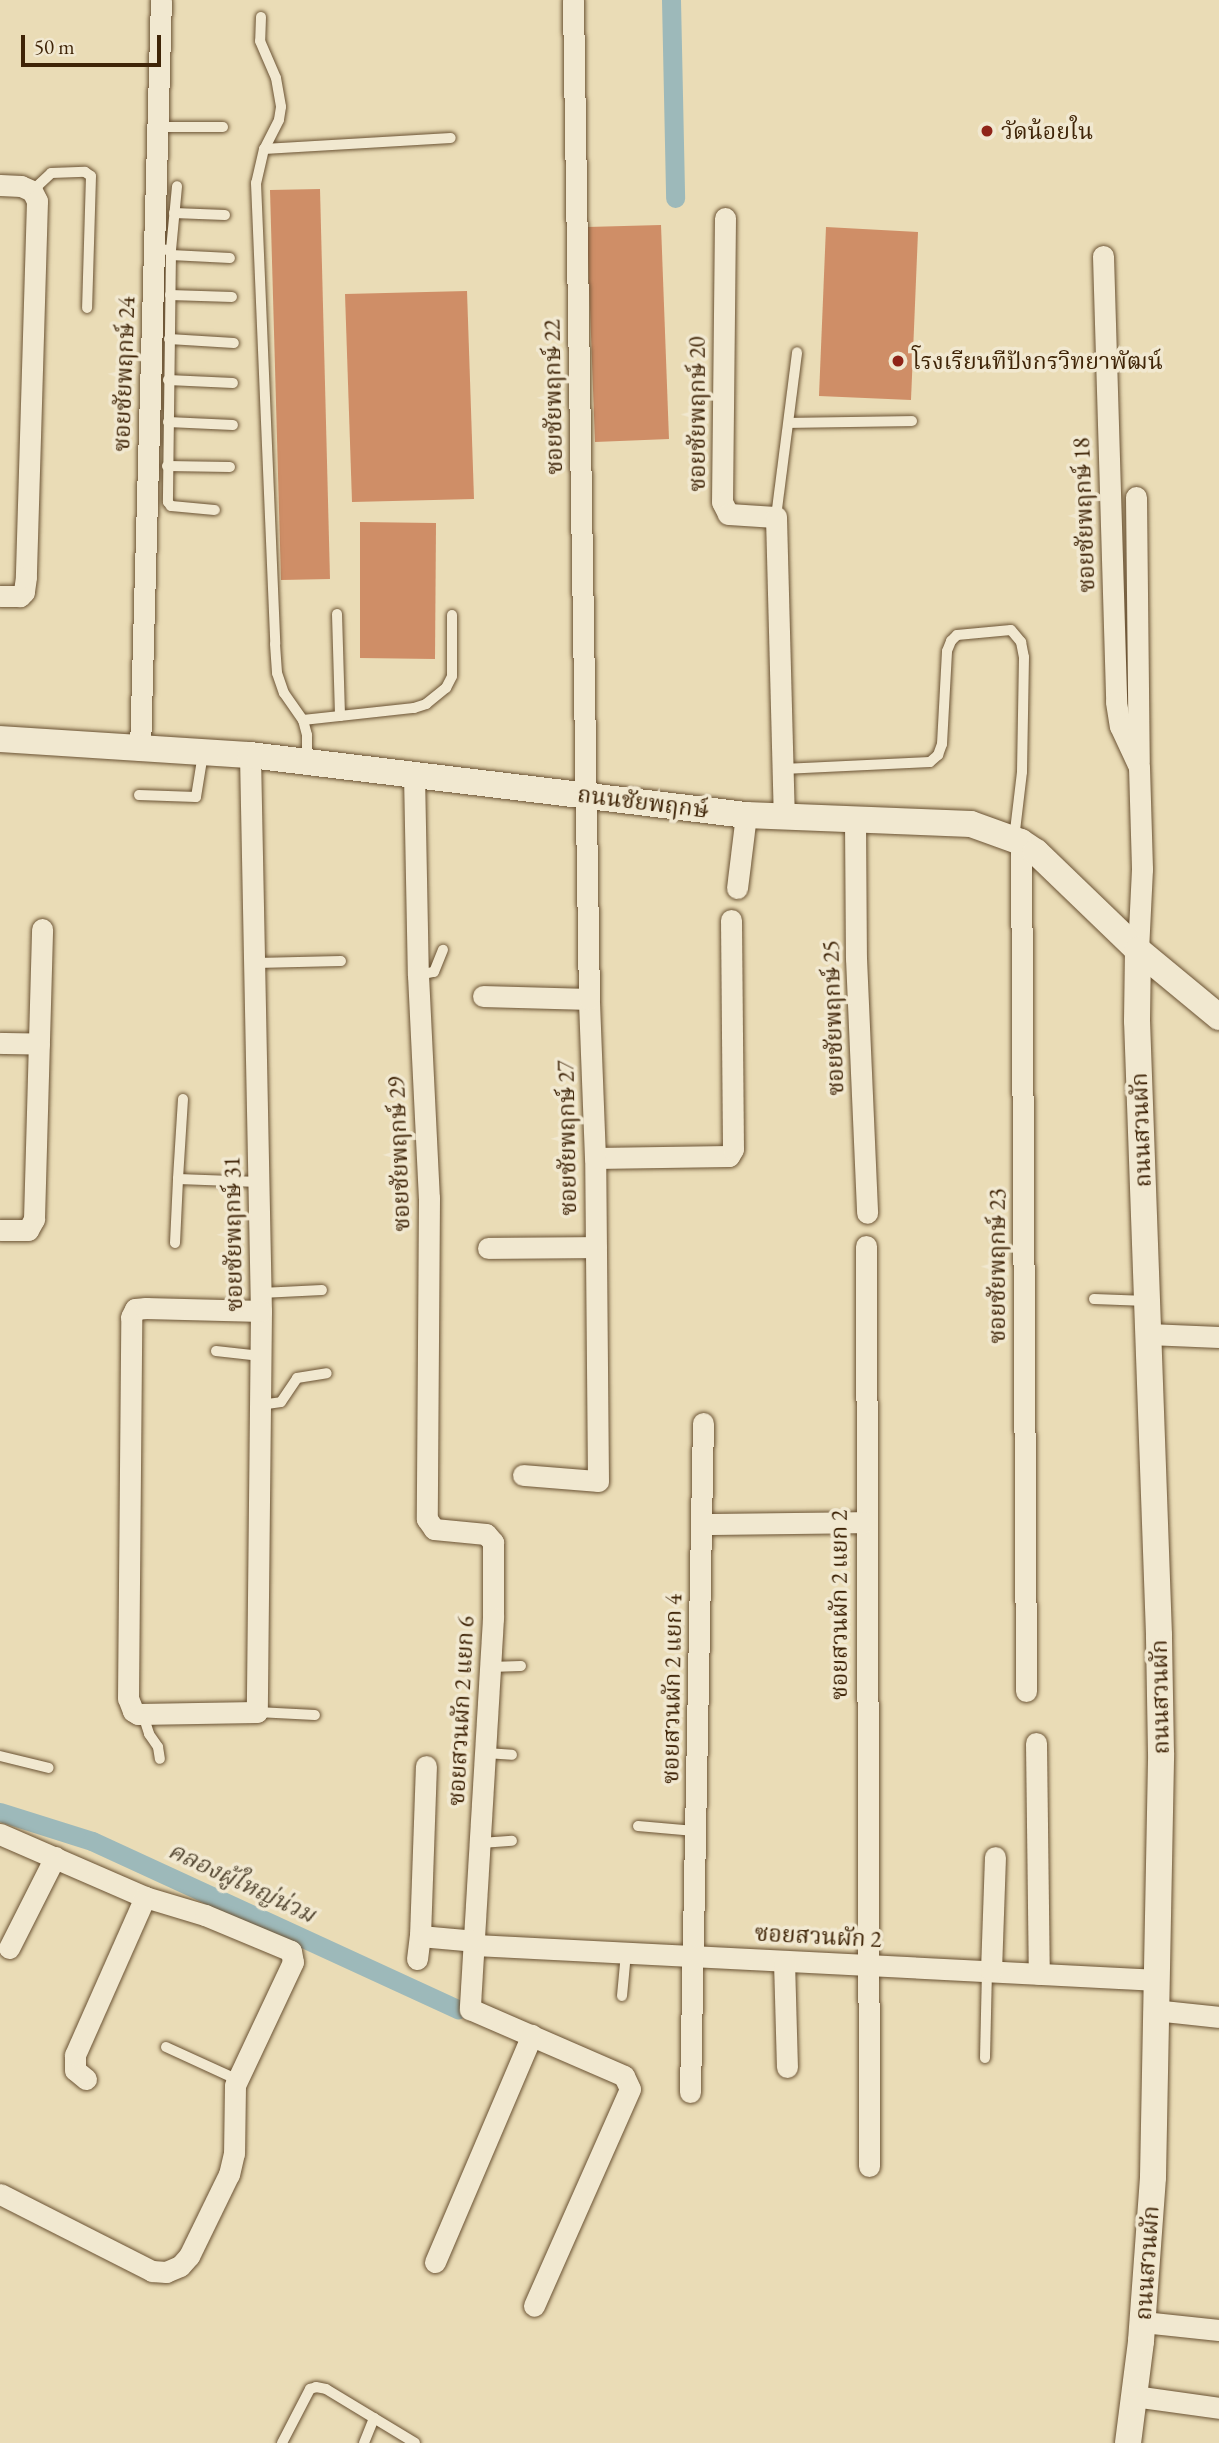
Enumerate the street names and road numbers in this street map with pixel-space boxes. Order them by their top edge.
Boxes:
street label: ซอยชัยพฤกษ์ 24 [107,296,141,452]
street label: ซอยชัยพฤกษ์ 22 [538,319,568,475]
street label: ซอยชัยพฤกษ์ 20 [683,336,711,492]
street label: ซอยชัยพฤกษ์ 18 [1067,437,1101,593]
street label: ถนนชัยพฤกษ์ [576,780,710,824]
street label: ซอยชัยพฤกษ์ 25 [816,940,850,1096]
street label: ซอยชัยพฤกษ์ 27 [552,1060,582,1216]
street label: ถนนสวนผัก [1125,1072,1157,1188]
street label: ซอยชัยพฤกษ์ 29 [382,1076,416,1232]
street label: ซอยชัยพฤกษ์ 31 [218,1156,248,1312]
street label: ซอยชัยพฤกษ์ 23 [983,1188,1011,1344]
street label: ซอยสวนผัก 2 แยก 2 [825,1510,853,1700]
street label: ซอยสวนผัก 2 แยก 4 [657,1594,687,1784]
street label: ซอยสวนผัก 2 แยก 6 [442,1615,480,1807]
street label: ถนนสวนผัก [1145,1639,1175,1755]
street label: ซอยสวนผัก 2 [754,1919,882,1953]
street label: ถนนสวนผัก [1129,2205,1165,2321]

